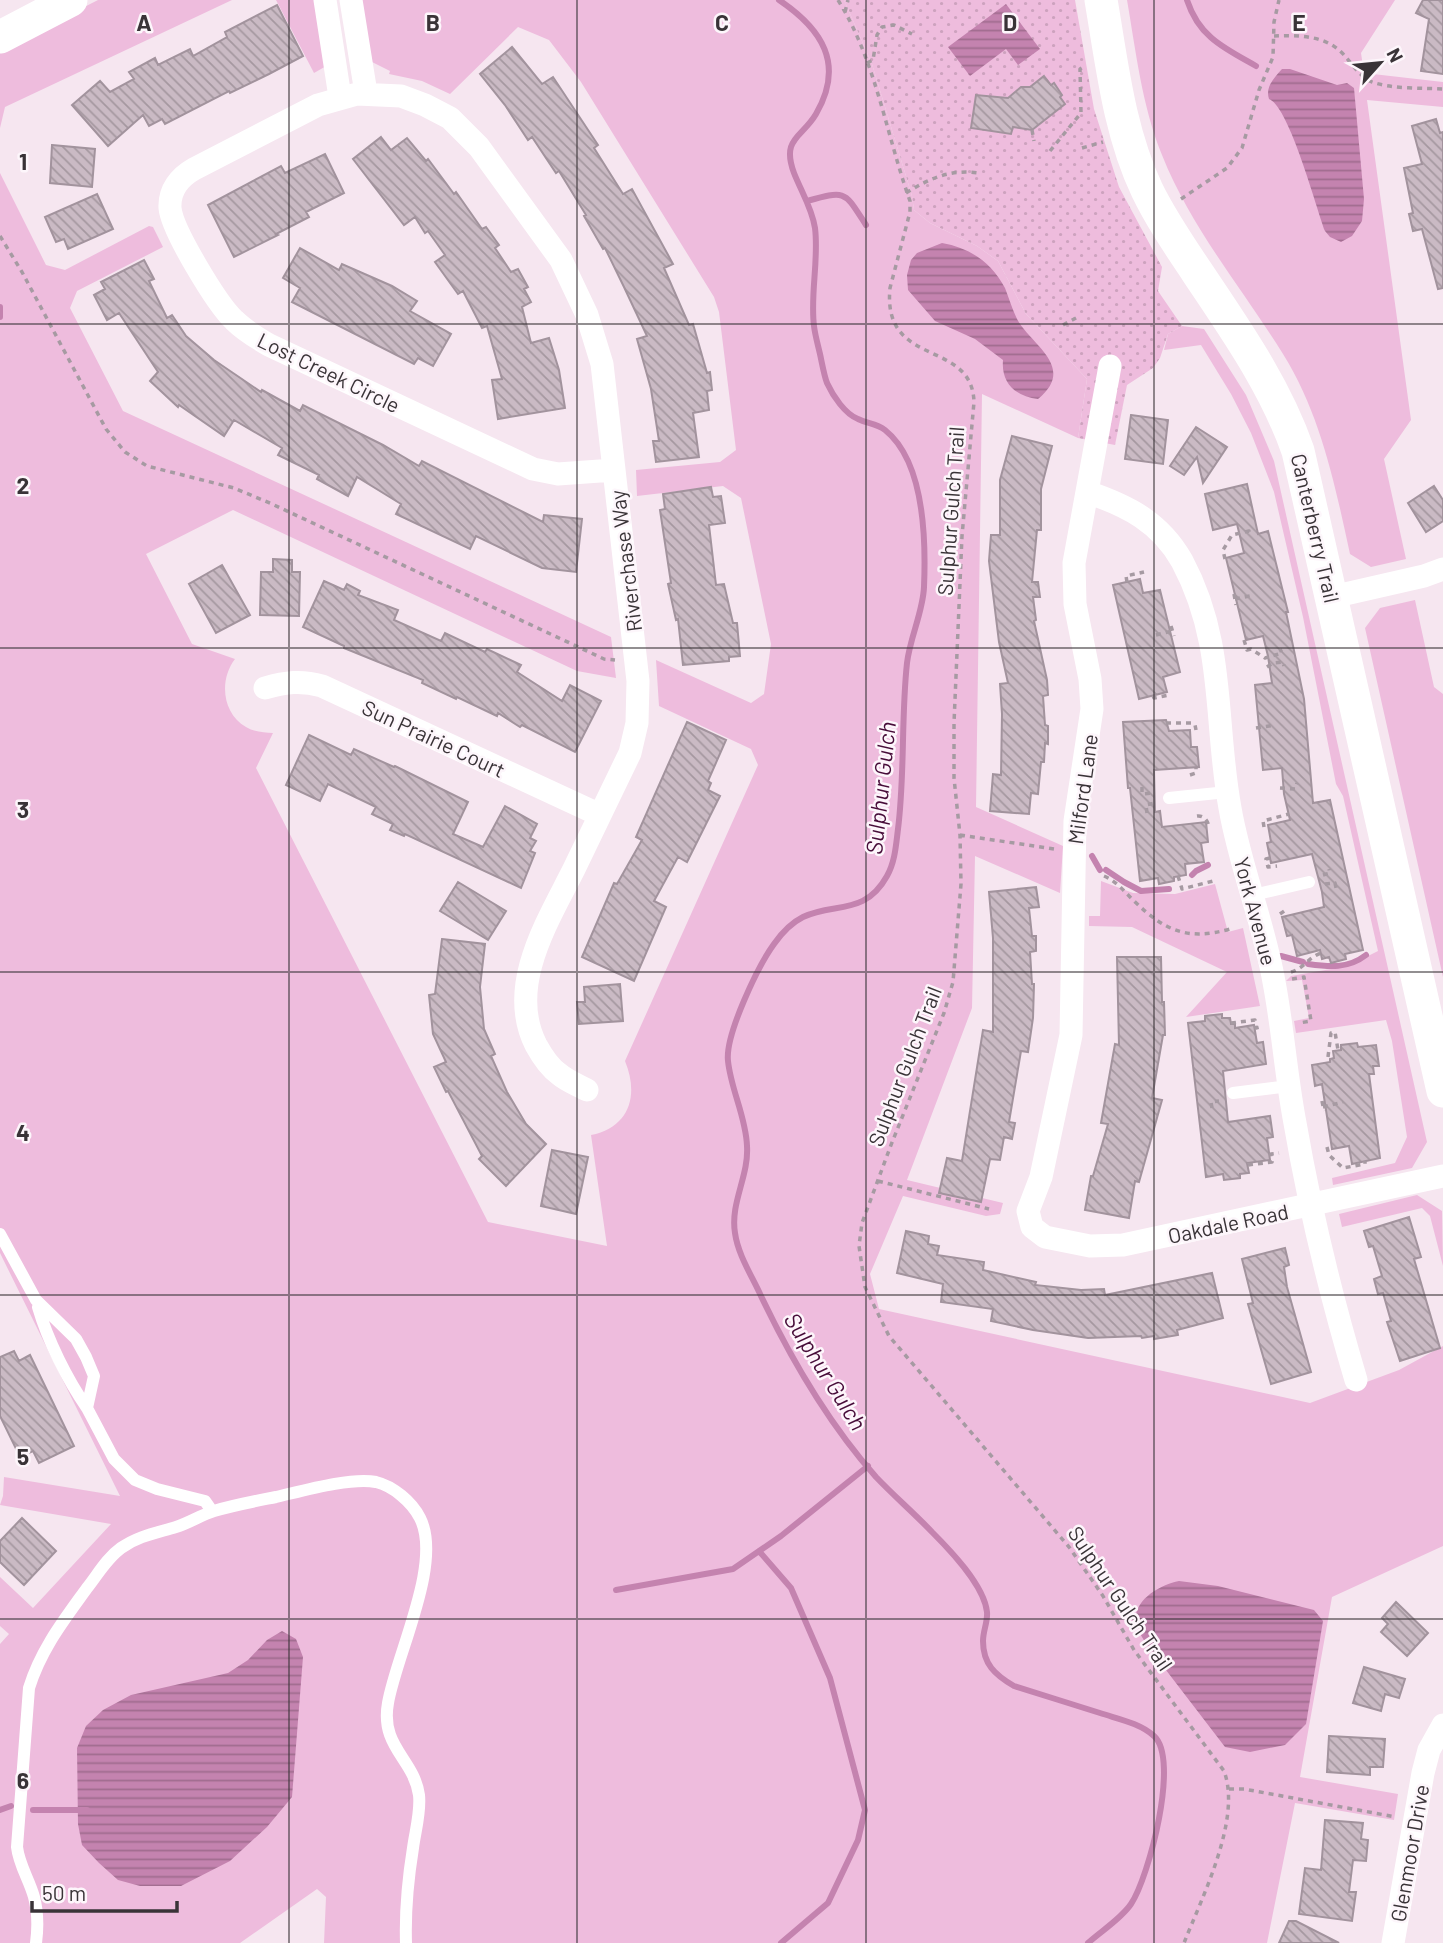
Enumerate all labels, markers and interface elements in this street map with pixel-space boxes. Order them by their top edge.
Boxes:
text: A [136,8,152,36]
text: B [426,8,440,36]
text: C [715,8,729,36]
text: D [1003,8,1017,36]
text: E [1292,8,1306,36]
north arrow [1345,28,1415,98]
text: N [1382,44,1409,66]
text: 1 [19,147,27,175]
street label: Lost Creek Circle [254,327,404,417]
street label: Sulphur Gulch Trail [932,426,968,596]
street label: Canterberry Trail [1287,451,1345,605]
text: 2 [17,471,29,499]
street label: Riverchase Way [604,488,646,633]
street label: Sun Prairie Court [359,694,509,782]
water label: Sulphur Gulch [859,720,901,856]
street label: Milford Lane [1062,732,1102,846]
text: 3 [17,795,29,823]
street label: York Avenue [1230,854,1282,968]
street label: Sulphur Gulch Trail [862,983,946,1149]
text: 4 [16,1118,30,1146]
street label: Oakdale Road [1165,1198,1291,1248]
water label: Sulphur Gulch [779,1307,873,1435]
text: 5 [17,1442,29,1470]
street label: Sulphur Gulch Trail [1063,1521,1179,1675]
text: 6 [17,1766,29,1794]
street label: Glenmoor Drive [1385,1782,1433,1924]
scale bar [32,1870,177,1914]
text: 50 m [42,1880,86,1905]

